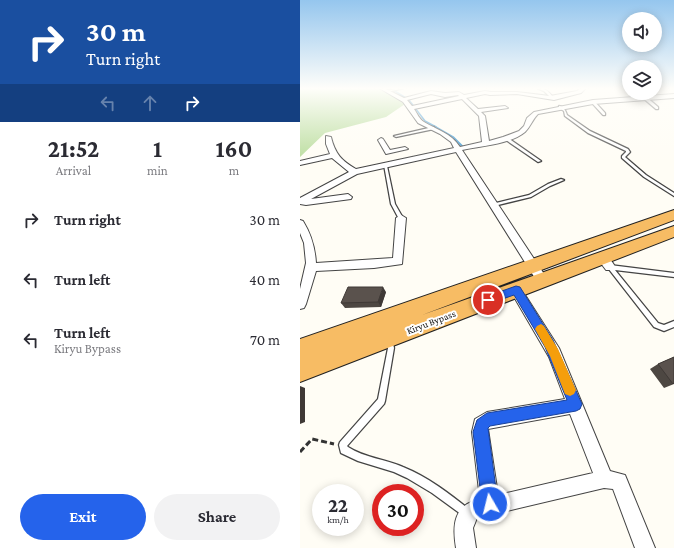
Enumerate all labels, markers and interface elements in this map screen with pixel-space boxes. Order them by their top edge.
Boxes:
map controls [622,12,662,100]
button: sound [622,12,662,52]
icon: right [20,16,72,68]
text: 30 m [86,16,146,47]
text: Turn right [86,49,160,69]
button: layers [622,60,662,100]
icon: left [97,92,119,114]
icon: ahead [139,92,161,114]
icon: right [181,92,203,114]
text: 21:52 [48,135,99,162]
text: 1 [153,135,162,162]
text: 160 [216,135,252,162]
text: Arrival [56,163,91,178]
text: min [147,163,168,178]
text: m [229,163,239,178]
icon: right [20,209,42,231]
text: Turn right [54,212,121,228]
text: 30 m [250,212,280,228]
icon: left [20,269,42,291]
text: Turn left [54,272,110,288]
text: 40 m [249,272,280,288]
pin [471,283,505,317]
icon: arrive [477,289,499,311]
street label: Kiryu Bypass [405,308,457,336]
text: Turn left [54,325,110,341]
icon: left [20,329,42,351]
text: 70 m [250,332,280,348]
text: Kiryu Bypass [54,341,121,356]
position arrow [469,483,511,525]
speed limit sign: 30 [372,484,424,536]
button: Exit [20,494,146,540]
button: Share [154,494,280,540]
text: 22 [328,494,348,516]
text: km/h [327,514,349,525]

